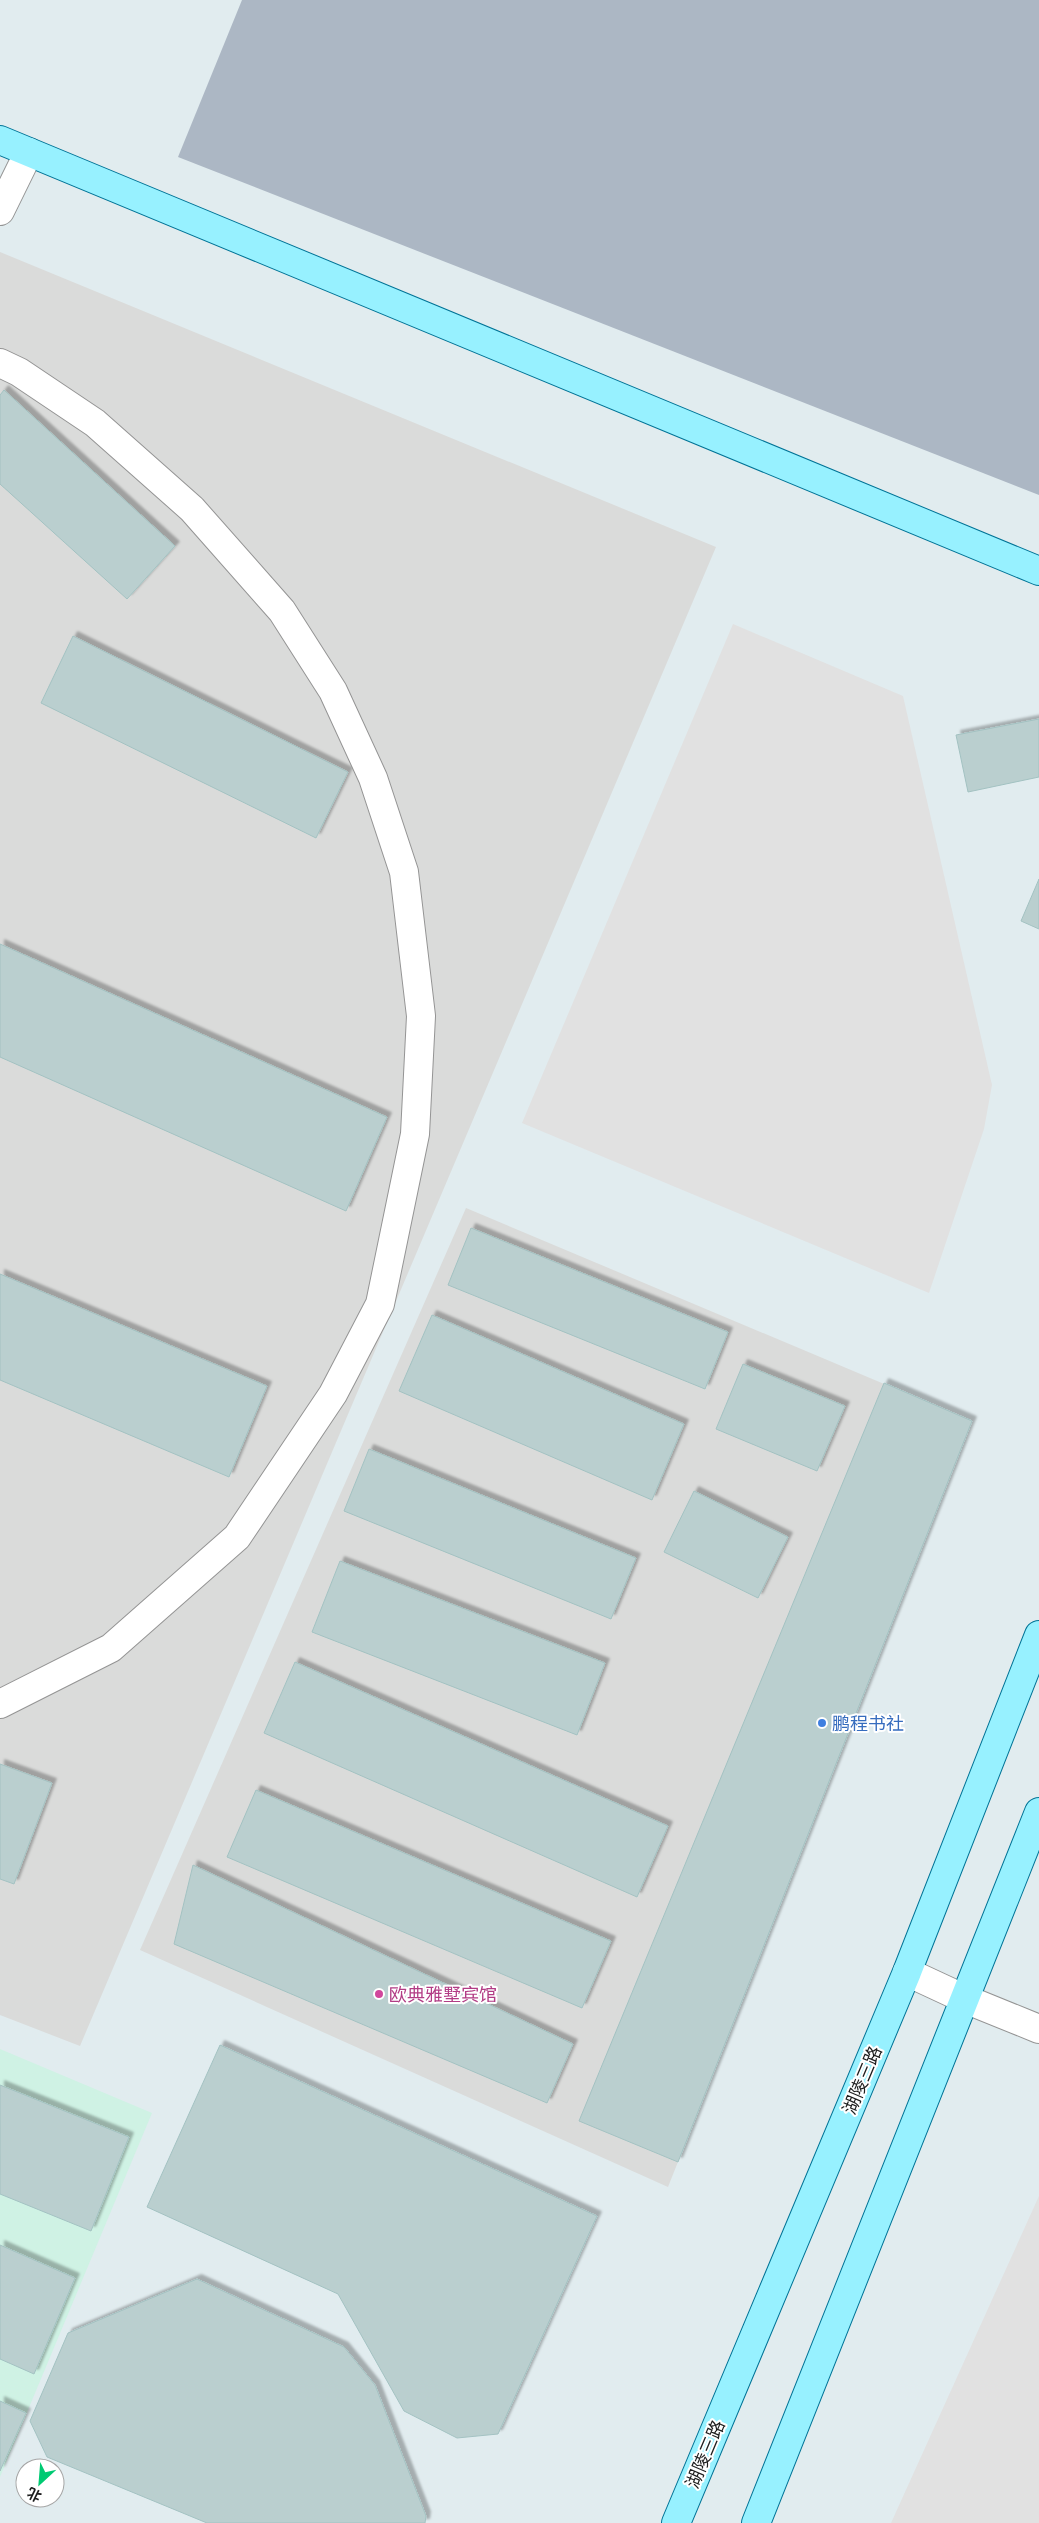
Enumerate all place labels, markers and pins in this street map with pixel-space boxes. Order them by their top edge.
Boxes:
place label: 鹏程书社 [832,1713,904,1734]
marker: 鹏程书社 [816,1717,828,1729]
place label: 欧典雅墅宾馆 [389,1984,497,2005]
marker: 欧典雅墅宾馆 [373,1988,385,2000]

